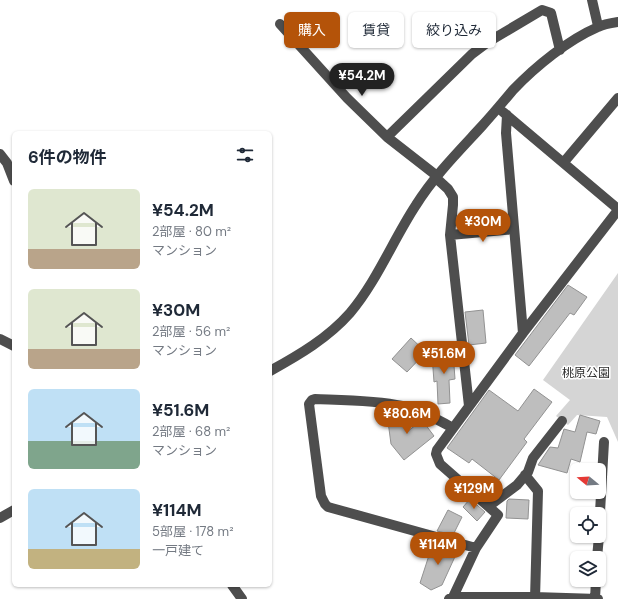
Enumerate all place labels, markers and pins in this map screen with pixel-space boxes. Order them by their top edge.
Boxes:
pin: ¥54.2M [329,63,395,97]
pin: ¥30M [459,209,507,243]
pin: ¥51.6M [411,341,477,375]
pin: ¥80.6M [374,401,440,435]
pin: ¥129M [446,476,502,510]
pin: ¥114M [410,532,466,566]

